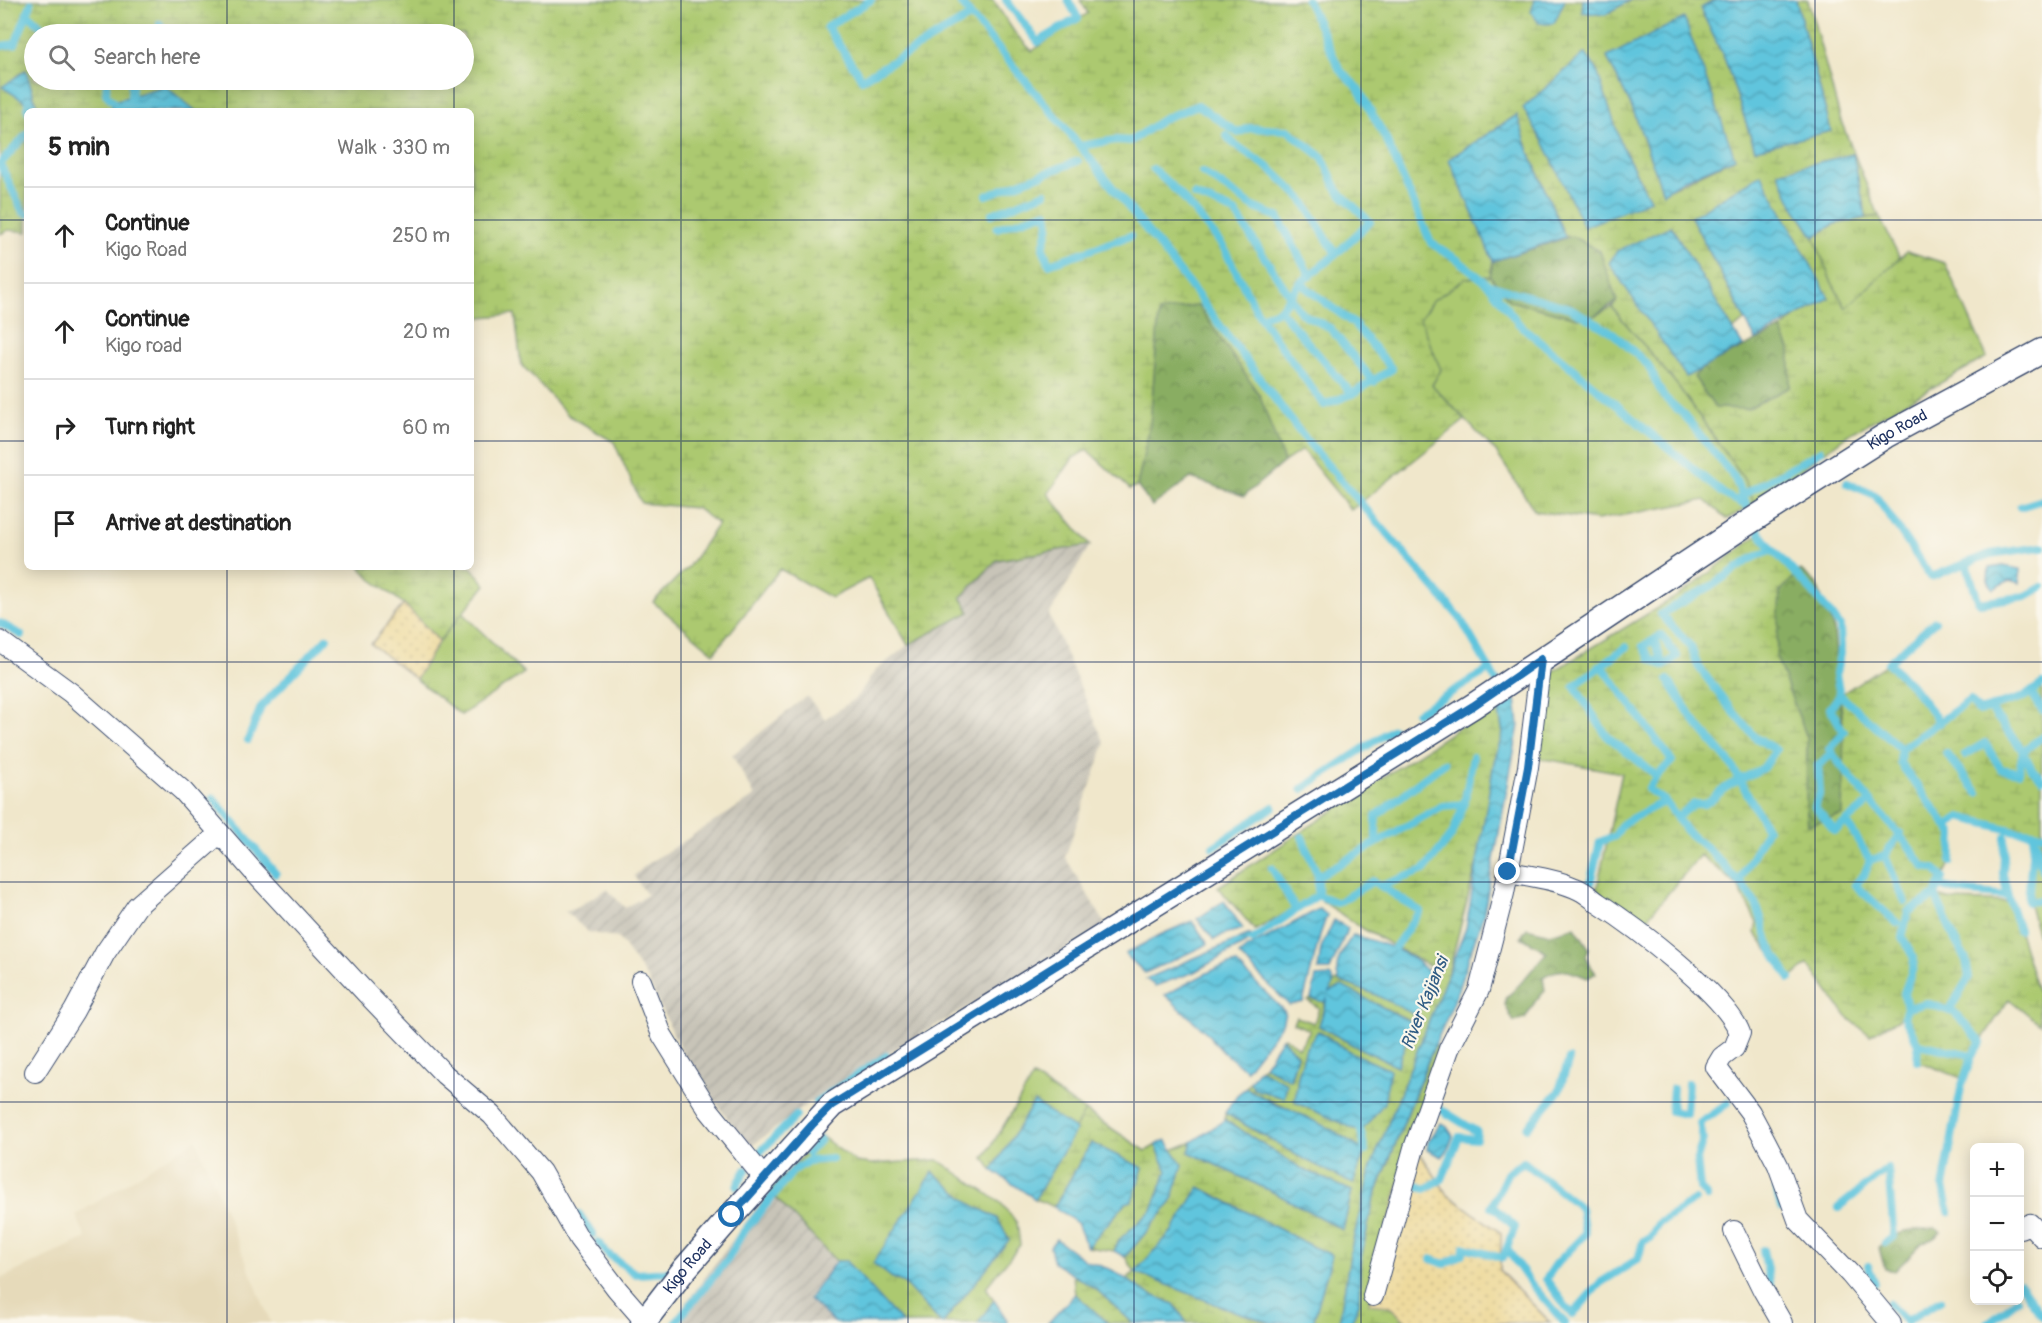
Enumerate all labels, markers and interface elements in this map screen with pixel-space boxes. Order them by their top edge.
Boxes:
search box [24,24,474,90]
icon: search [45,41,78,74]
text: Search here [93,43,200,71]
text: 5 min [48,131,110,163]
text: Walk · 330 m [337,135,450,160]
text: Continue [105,209,189,237]
icon: ahead [48,219,81,252]
text: 250 m [392,223,450,248]
text: Kigo Road [105,237,187,262]
text: Continue [105,305,189,333]
icon: ahead [48,315,81,348]
text: 20 m [403,319,450,344]
text: Kigo road [105,333,182,358]
street label: Kigo Road [1863,405,1931,455]
icon: right [48,411,81,444]
text: Turn right [105,413,195,441]
text: 60 m [403,415,450,440]
icon: arrive [48,507,81,540]
text: Arrive at destination [105,509,291,537]
route end [1494,858,1520,884]
water label: River Kajjansi [1396,951,1455,1053]
map controls [1970,1143,2024,1305]
button: + [1970,1143,2024,1197]
button: − [1970,1197,2024,1251]
route start [718,1201,744,1227]
street label: Kigo Road [659,1235,716,1298]
button: locate [1970,1251,2024,1305]

